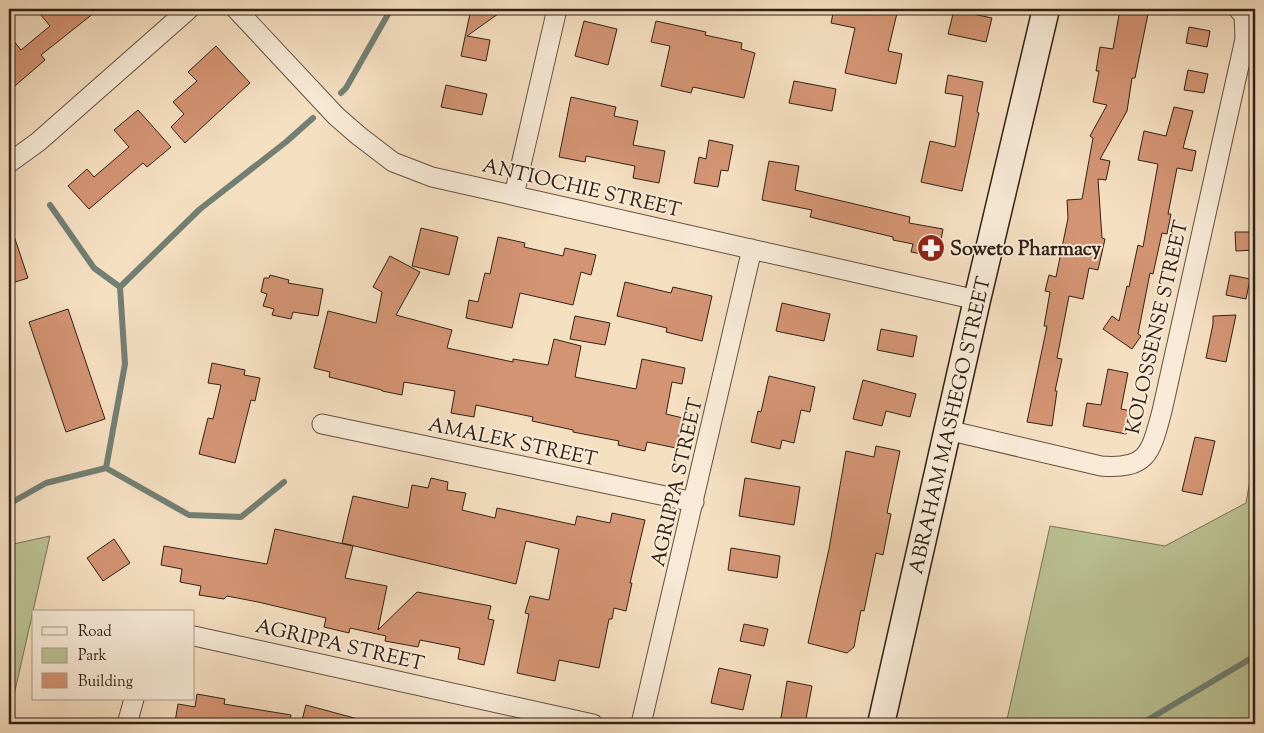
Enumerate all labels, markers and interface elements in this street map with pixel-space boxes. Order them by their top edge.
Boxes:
street label: ANTIOCHIE STREET [479,152,684,226]
street label: KOLOSSENSE STREET [1120,218,1197,437]
pharmacy icon: Soweto Pharmacy [916,233,946,263]
place label: Soweto Pharmacy [950,236,1101,265]
street label: ABRAHAM MASHEGO STREET [903,274,1000,577]
street label: AGRIPPA STREET [645,395,712,570]
street label: AMALEK STREET [425,411,600,476]
legend [32,610,195,700]
street label: AGRIPPA STREET [252,613,427,680]
text: Road [78,622,112,643]
text: Park [78,646,107,667]
text: Building [78,672,133,693]

